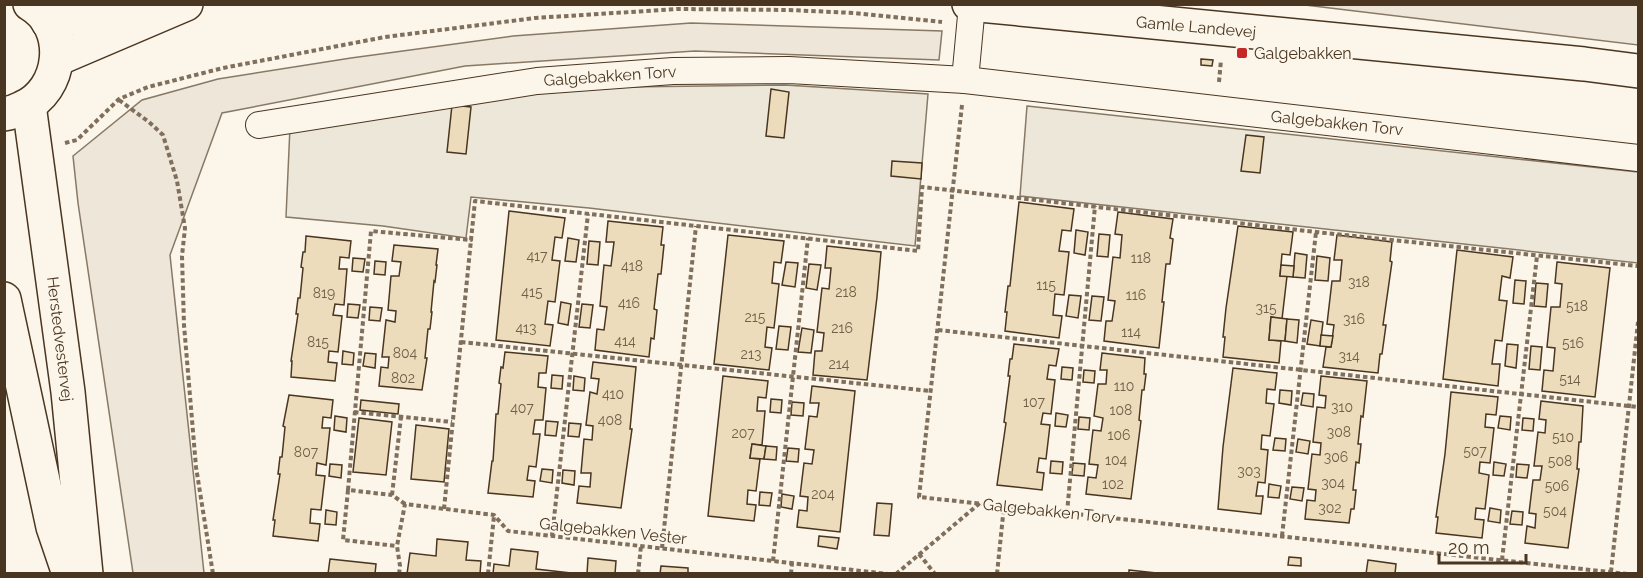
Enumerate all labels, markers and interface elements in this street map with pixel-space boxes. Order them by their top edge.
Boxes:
street label: Gamle Landevej [1135,12,1257,42]
place label: Galgebakken [1254,44,1352,63]
marker: Galgebakken [1235,46,1249,60]
street label: Galgebakken Torv [543,62,677,90]
street label: Galgebakken Torv [1270,107,1405,139]
house number: 417 [526,248,548,264]
house number: 118 [1131,250,1151,266]
house number: 418 [621,258,643,274]
house number: 318 [1348,274,1370,290]
street label: Herstedvestervej [43,275,77,403]
house number: 115 [1036,277,1056,293]
house number: 415 [521,284,543,300]
house number: 218 [835,284,857,300]
house number: 819 [313,285,335,301]
house number: 116 [1126,287,1146,303]
house number: 416 [618,295,640,311]
house number: 518 [1566,298,1588,314]
house number: 315 [1255,300,1277,316]
house number: 215 [745,309,766,325]
house number: 316 [1343,311,1365,327]
house number: 413 [515,320,537,336]
house number: 216 [831,320,853,336]
house number: 114 [1121,324,1141,340]
house number: 414 [614,333,636,349]
house number: 815 [307,334,329,350]
house number: 516 [1562,335,1584,351]
house number: 804 [393,345,418,361]
house number: 213 [741,346,761,362]
house number: 314 [1338,348,1360,364]
house number: 214 [829,356,850,372]
house number: 802 [391,370,415,386]
house number: 514 [1559,371,1581,387]
house number: 110 [1114,378,1134,394]
house number: 410 [602,386,624,402]
house number: 107 [1023,394,1045,410]
house number: 310 [1331,399,1353,415]
house number: 407 [510,400,534,416]
house number: 108 [1110,402,1132,418]
house number: 408 [598,412,622,428]
house number: 308 [1327,424,1351,440]
house number: 207 [731,425,755,441]
house number: 106 [1107,427,1131,443]
house number: 510 [1552,429,1574,445]
house number: 507 [1463,443,1487,459]
house number: 807 [294,444,319,460]
house number: 306 [1324,449,1348,465]
house number: 104 [1105,452,1127,468]
house number: 508 [1548,453,1572,469]
house number: 303 [1237,463,1261,479]
house number: 304 [1321,475,1345,491]
house number: 102 [1102,476,1124,492]
house number: 506 [1545,478,1569,494]
house number: 204 [811,486,835,502]
street label: Galgebakken Torv [982,495,1117,527]
house number: 302 [1318,500,1342,516]
house number: 504 [1543,503,1567,519]
street label: Galgebakken Vester [538,514,688,548]
scale bar [1439,527,1526,565]
text: 20 m [1448,537,1490,558]

